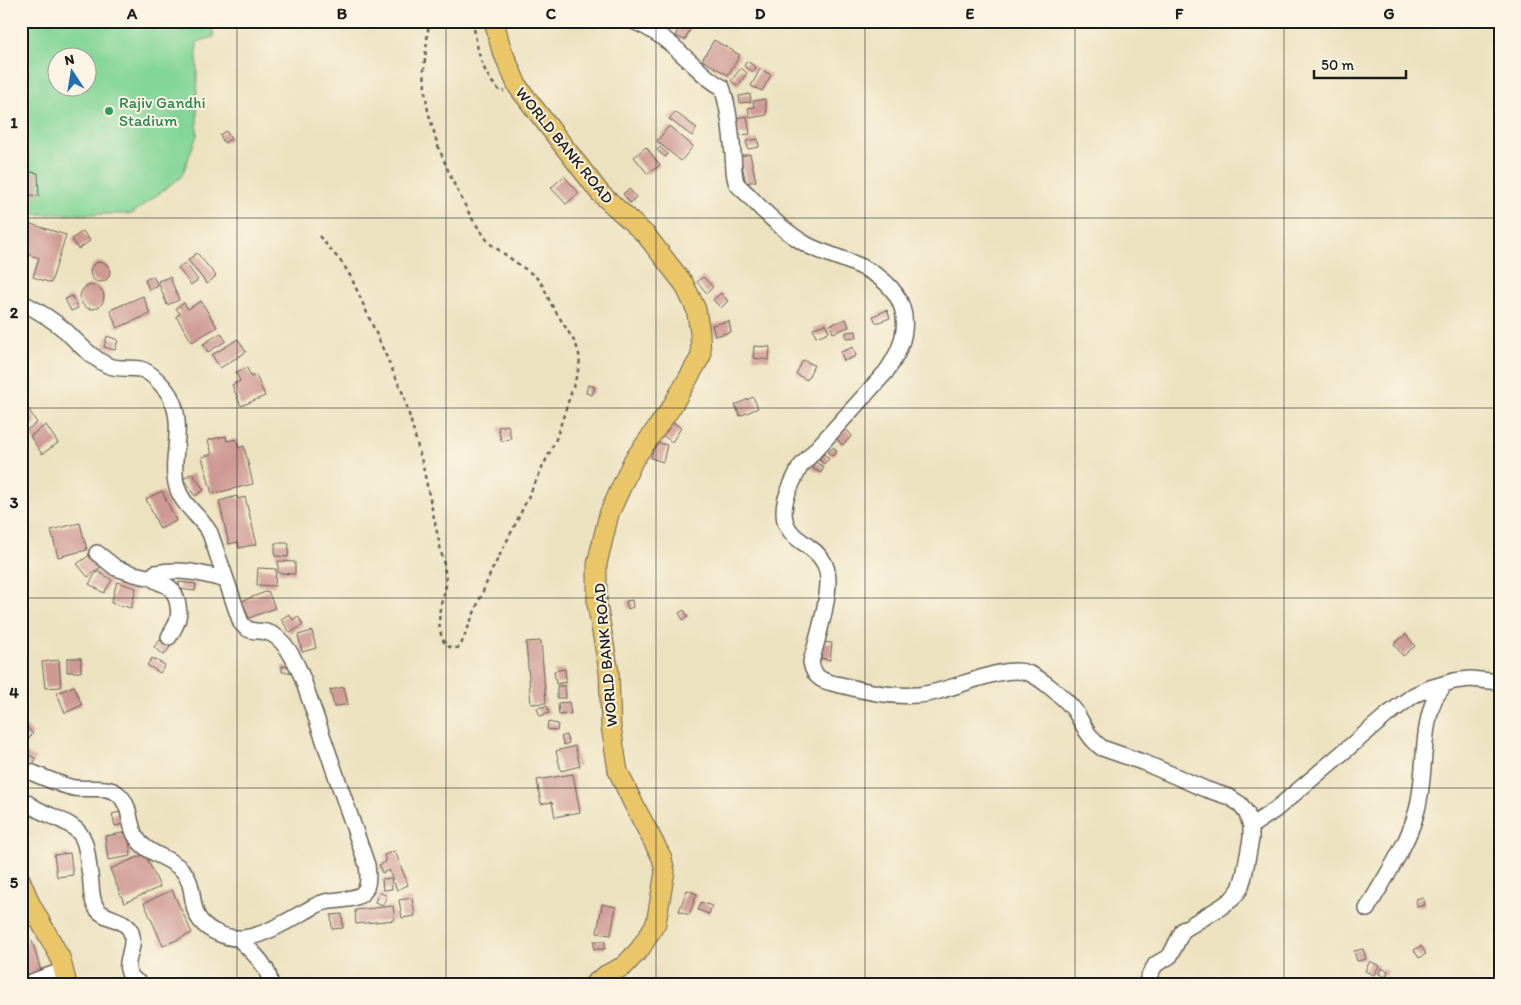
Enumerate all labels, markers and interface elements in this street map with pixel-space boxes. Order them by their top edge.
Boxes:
text: A [126,4,138,23]
text: B [337,4,348,23]
text: C [546,4,557,23]
text: D [755,4,766,23]
text: E [966,4,975,23]
text: F [1175,4,1184,23]
text: G [1383,4,1395,23]
north arrow [48,48,98,98]
scale bar [1314,48,1406,80]
text: N [63,50,76,69]
text: 50 m [1321,56,1354,74]
street label: WORLD BANK ROAD [512,83,618,208]
place label: Rajiv Gandhi Stadium [119,93,206,130]
marker: Rajiv Gandhi Stadium [103,105,115,117]
text: 1 [10,113,18,132]
text: 2 [10,303,19,322]
text: 3 [10,493,19,512]
street label: WORLD BANK ROAD [590,582,621,728]
text: 4 [9,683,19,702]
text: 5 [10,873,19,892]

